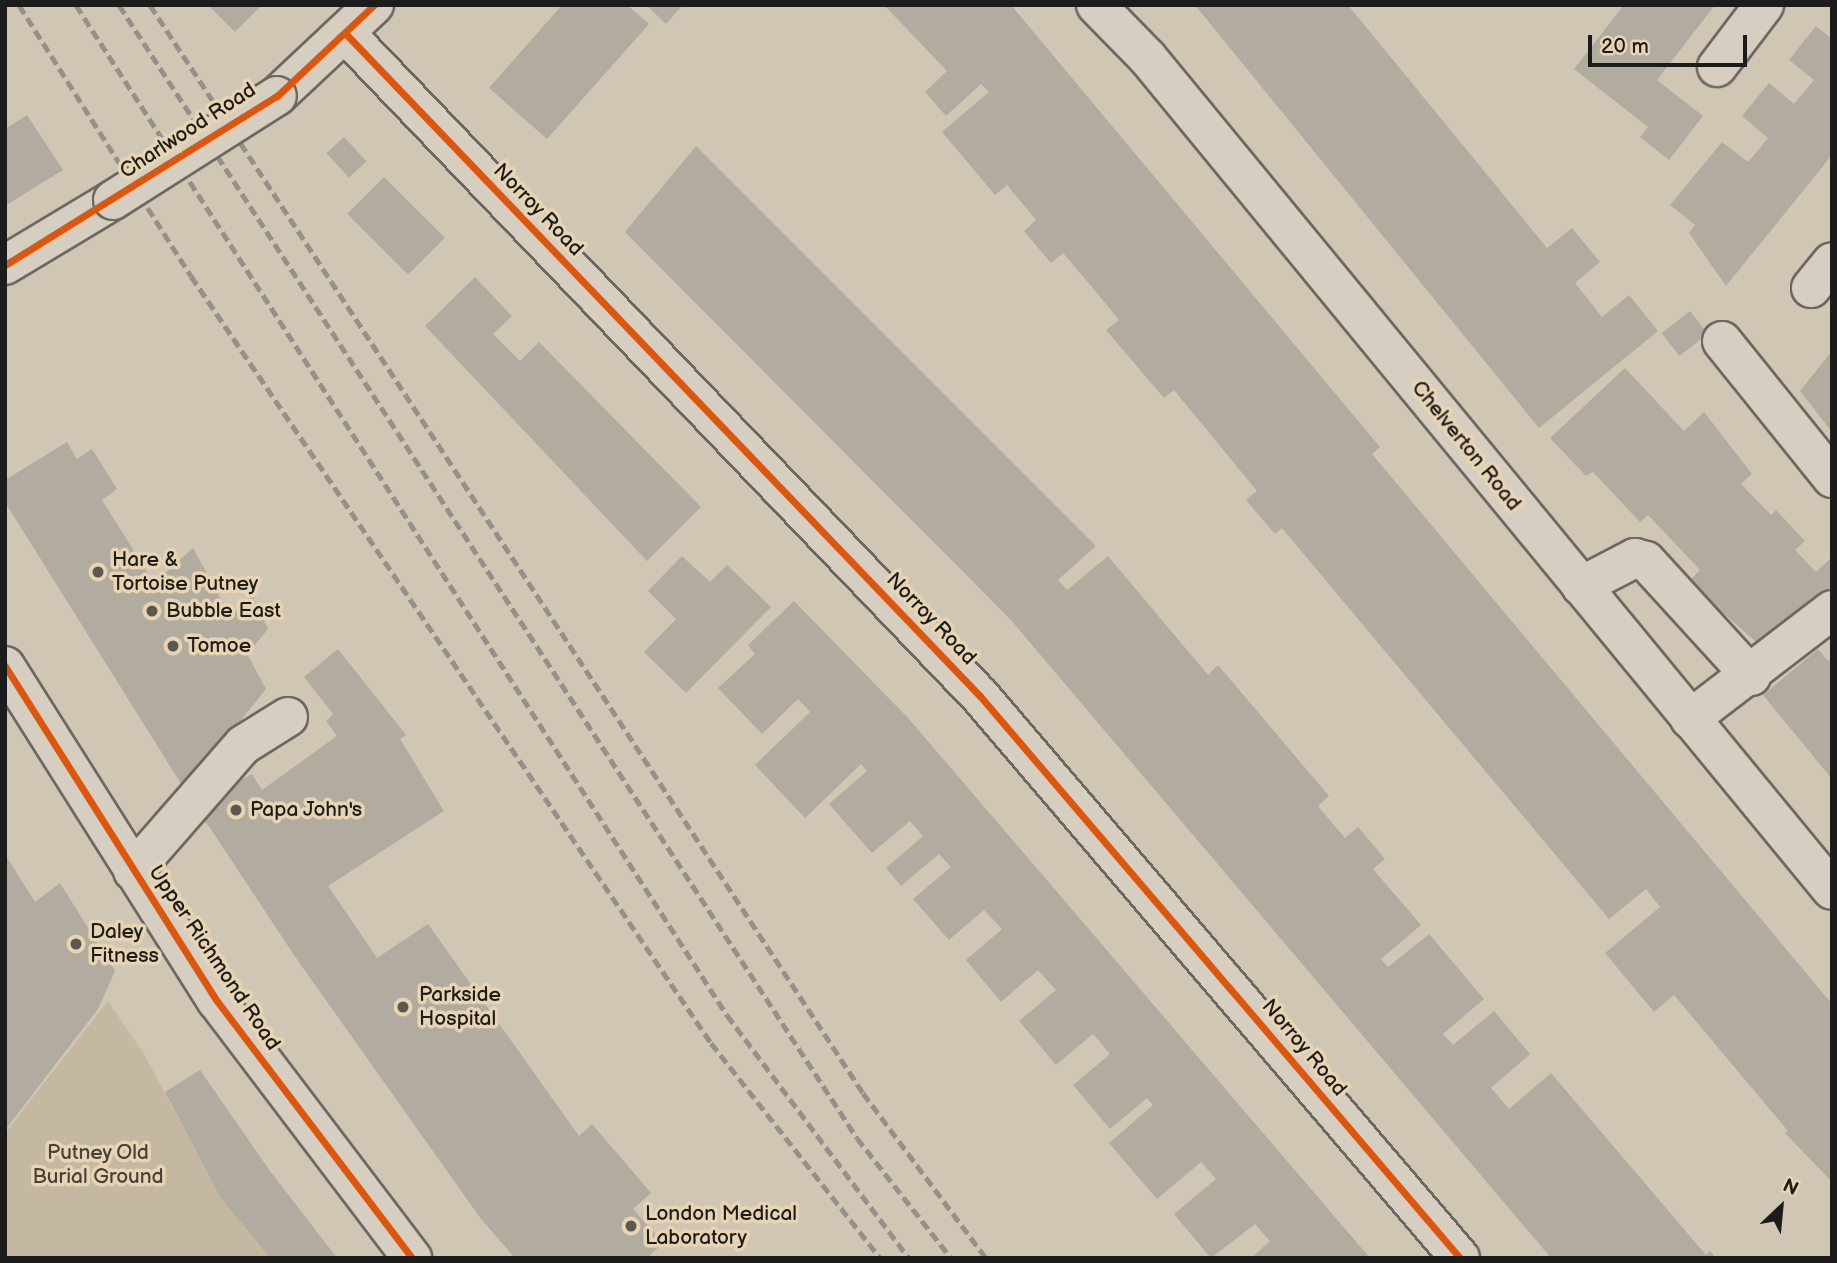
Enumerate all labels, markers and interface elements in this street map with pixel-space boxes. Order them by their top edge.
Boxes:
scale bar [1592,21,1751,65]
text: 20 m [1601,34,1649,59]
street label: Charlwood Road [115,78,261,184]
street label: Norroy Road [487,158,589,262]
street label: Chelverton Road [1406,376,1526,516]
place label: Hare & Tortoise Putney [112,547,258,597]
marker: Hare & Tortoise Putney [90,564,106,580]
street label: Norroy Road [880,567,982,671]
place label: Bubble East [166,598,281,624]
marker: Bubble East [144,603,160,619]
place label: Tomoe [187,633,251,659]
marker: Tomoe [165,638,181,654]
place label: Papa John's [250,797,363,823]
marker: Papa John's [228,802,244,818]
street label: Upper Richmond Road [143,861,285,1055]
place label: Daley Fitness [90,919,159,969]
marker: Daley Fitness [68,936,84,952]
place label: Parkside Hospital [419,982,501,1032]
street label: Norroy Road [1256,994,1352,1102]
marker: Parkside Hospital [393,997,413,1017]
park label: Putney Old Burial Ground [32,1140,164,1190]
north arrow [1746,1172,1816,1242]
text: N [1779,1174,1802,1201]
place label: London Medical Laboratory [645,1201,797,1251]
marker: London Medical Laboratory [623,1218,639,1234]

